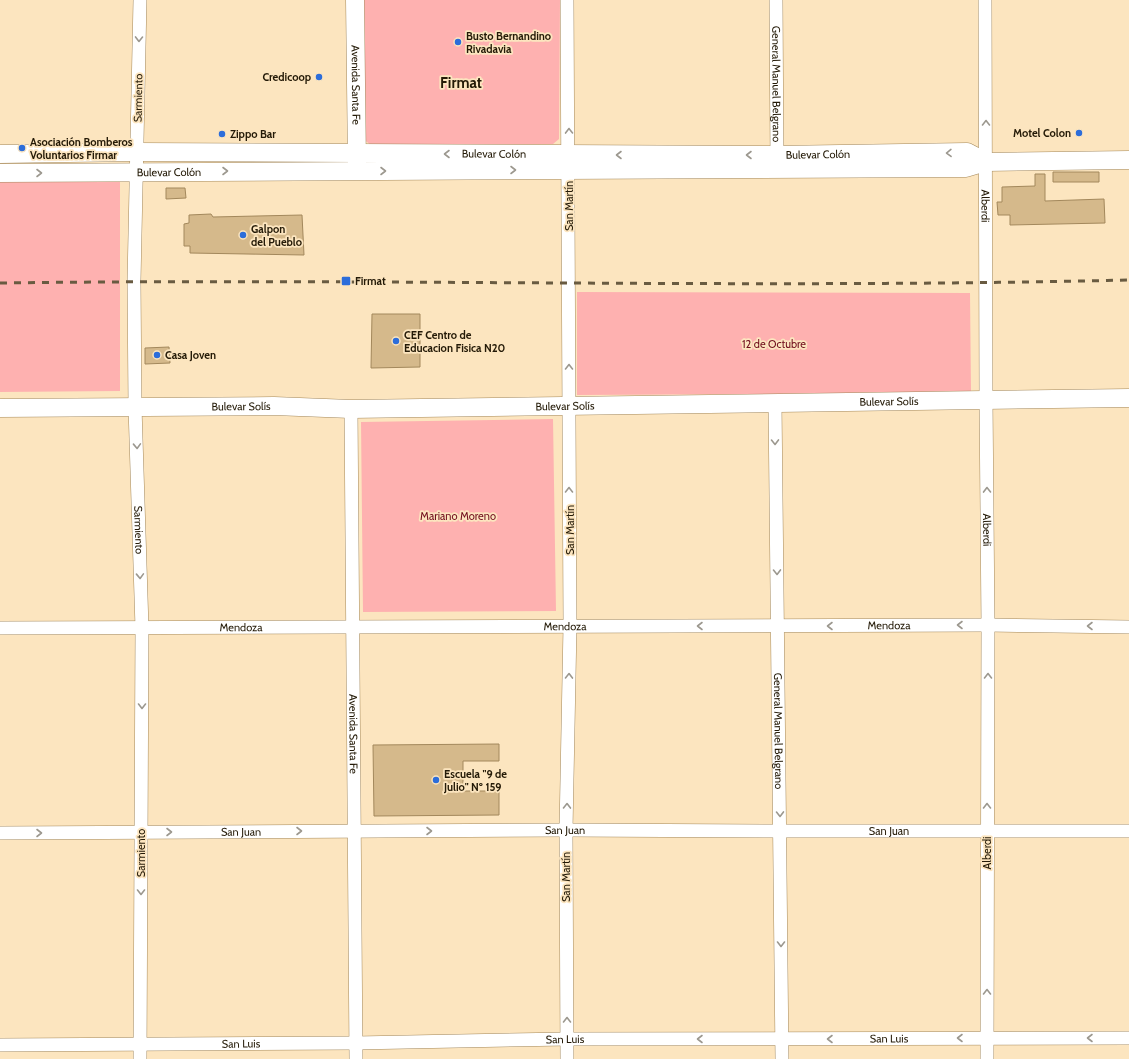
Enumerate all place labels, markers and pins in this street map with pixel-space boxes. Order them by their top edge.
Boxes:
place label: Busto Bernandino Rivadavia [466,29,551,56]
marker: Busto Bernandino Rivadavia [453,37,463,47]
place label: Credicoop [262,70,311,84]
marker: Credicoop [314,72,324,82]
place label: Motel Colon [1013,126,1071,140]
place label: Zippo Bar [230,127,276,141]
marker: Motel Colon [1074,128,1084,138]
marker: Zippo Bar [217,129,227,139]
place label: Asociación Bomberos Voluntarios Firmar [30,135,133,162]
marker: Asociación Bomberos Voluntarios Firmar [17,143,27,153]
place label: Galpon del Pueblo [251,222,302,249]
marker: Galpon del Pueblo [238,230,248,240]
place label: Firmat [355,274,386,288]
marker: Firmat [340,275,352,287]
place label: CEF Centro de Educacion Fisica N20 [404,328,506,355]
marker: CEF Centro de Educacion Fisica N20 [391,336,401,346]
place label: Casa Joven [165,348,216,362]
marker: Casa Joven [152,350,162,360]
place label: Escuela "9 de Julio" Nº 159 [443,767,507,794]
marker: Escuela "9 de Julio" Nº 159 [431,775,441,785]

